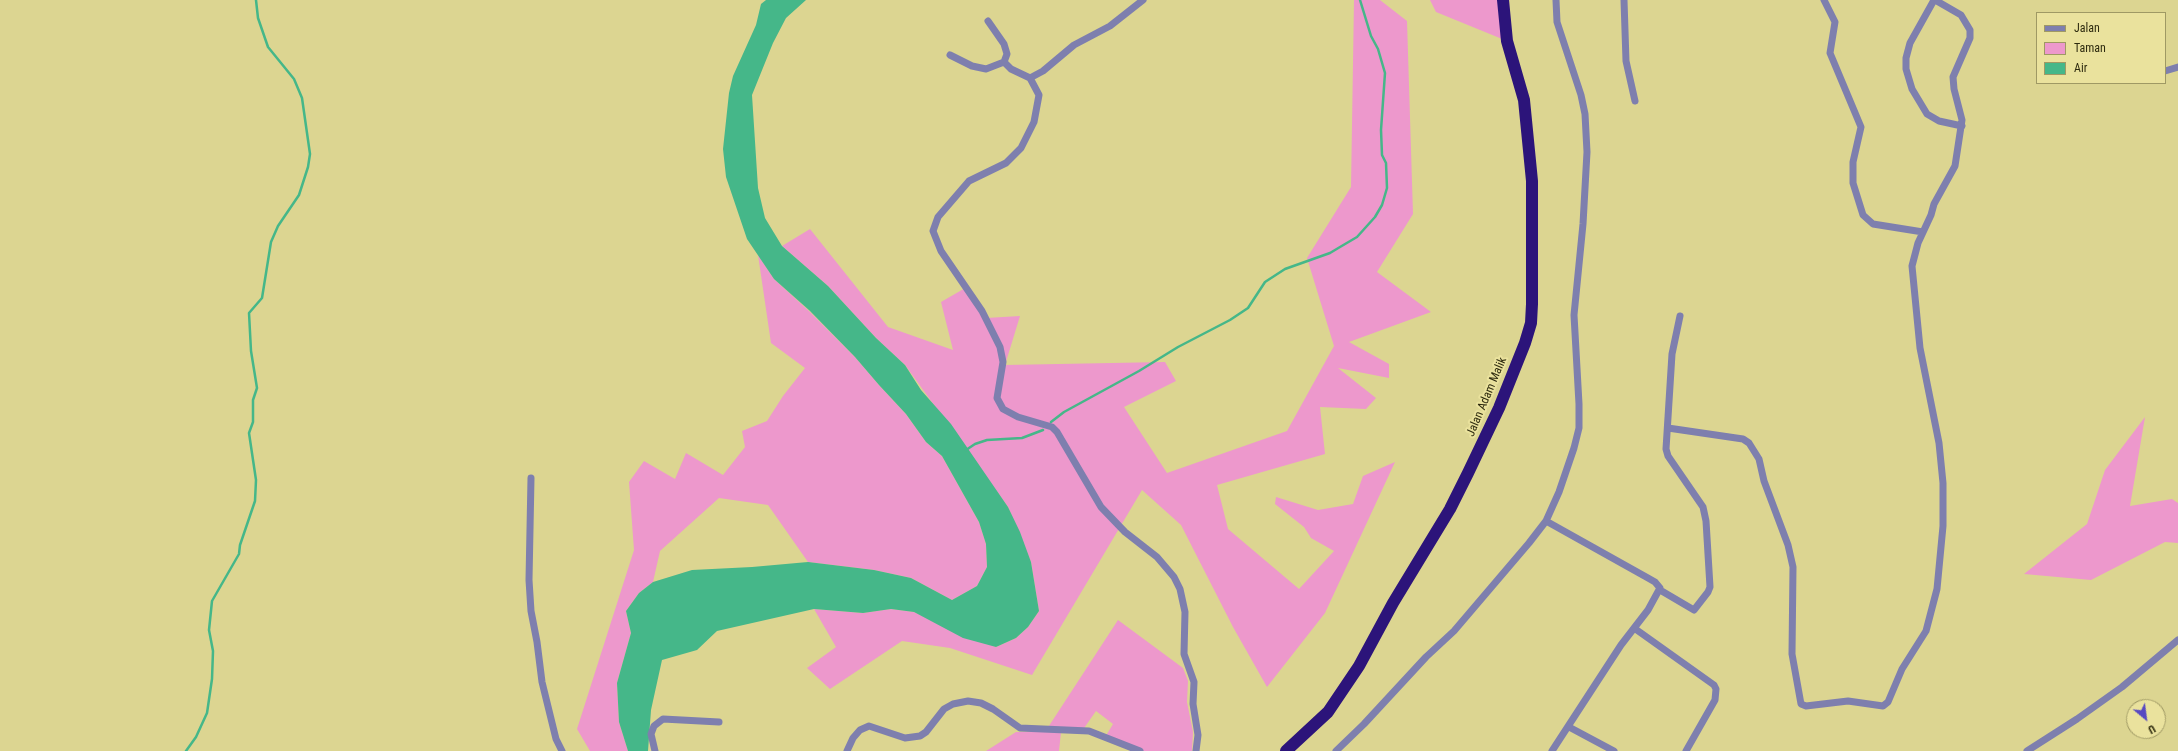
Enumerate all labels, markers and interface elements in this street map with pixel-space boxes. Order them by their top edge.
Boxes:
legend [2036,12,2166,84]
text: Jalan [2074,21,2100,35]
text: Taman [2074,41,2106,55]
text: Air [2074,61,2087,75]
street label: Jalan Adam Malik [1464,355,1510,439]
north arrow [2126,699,2166,739]
text: U [2146,722,2157,736]

